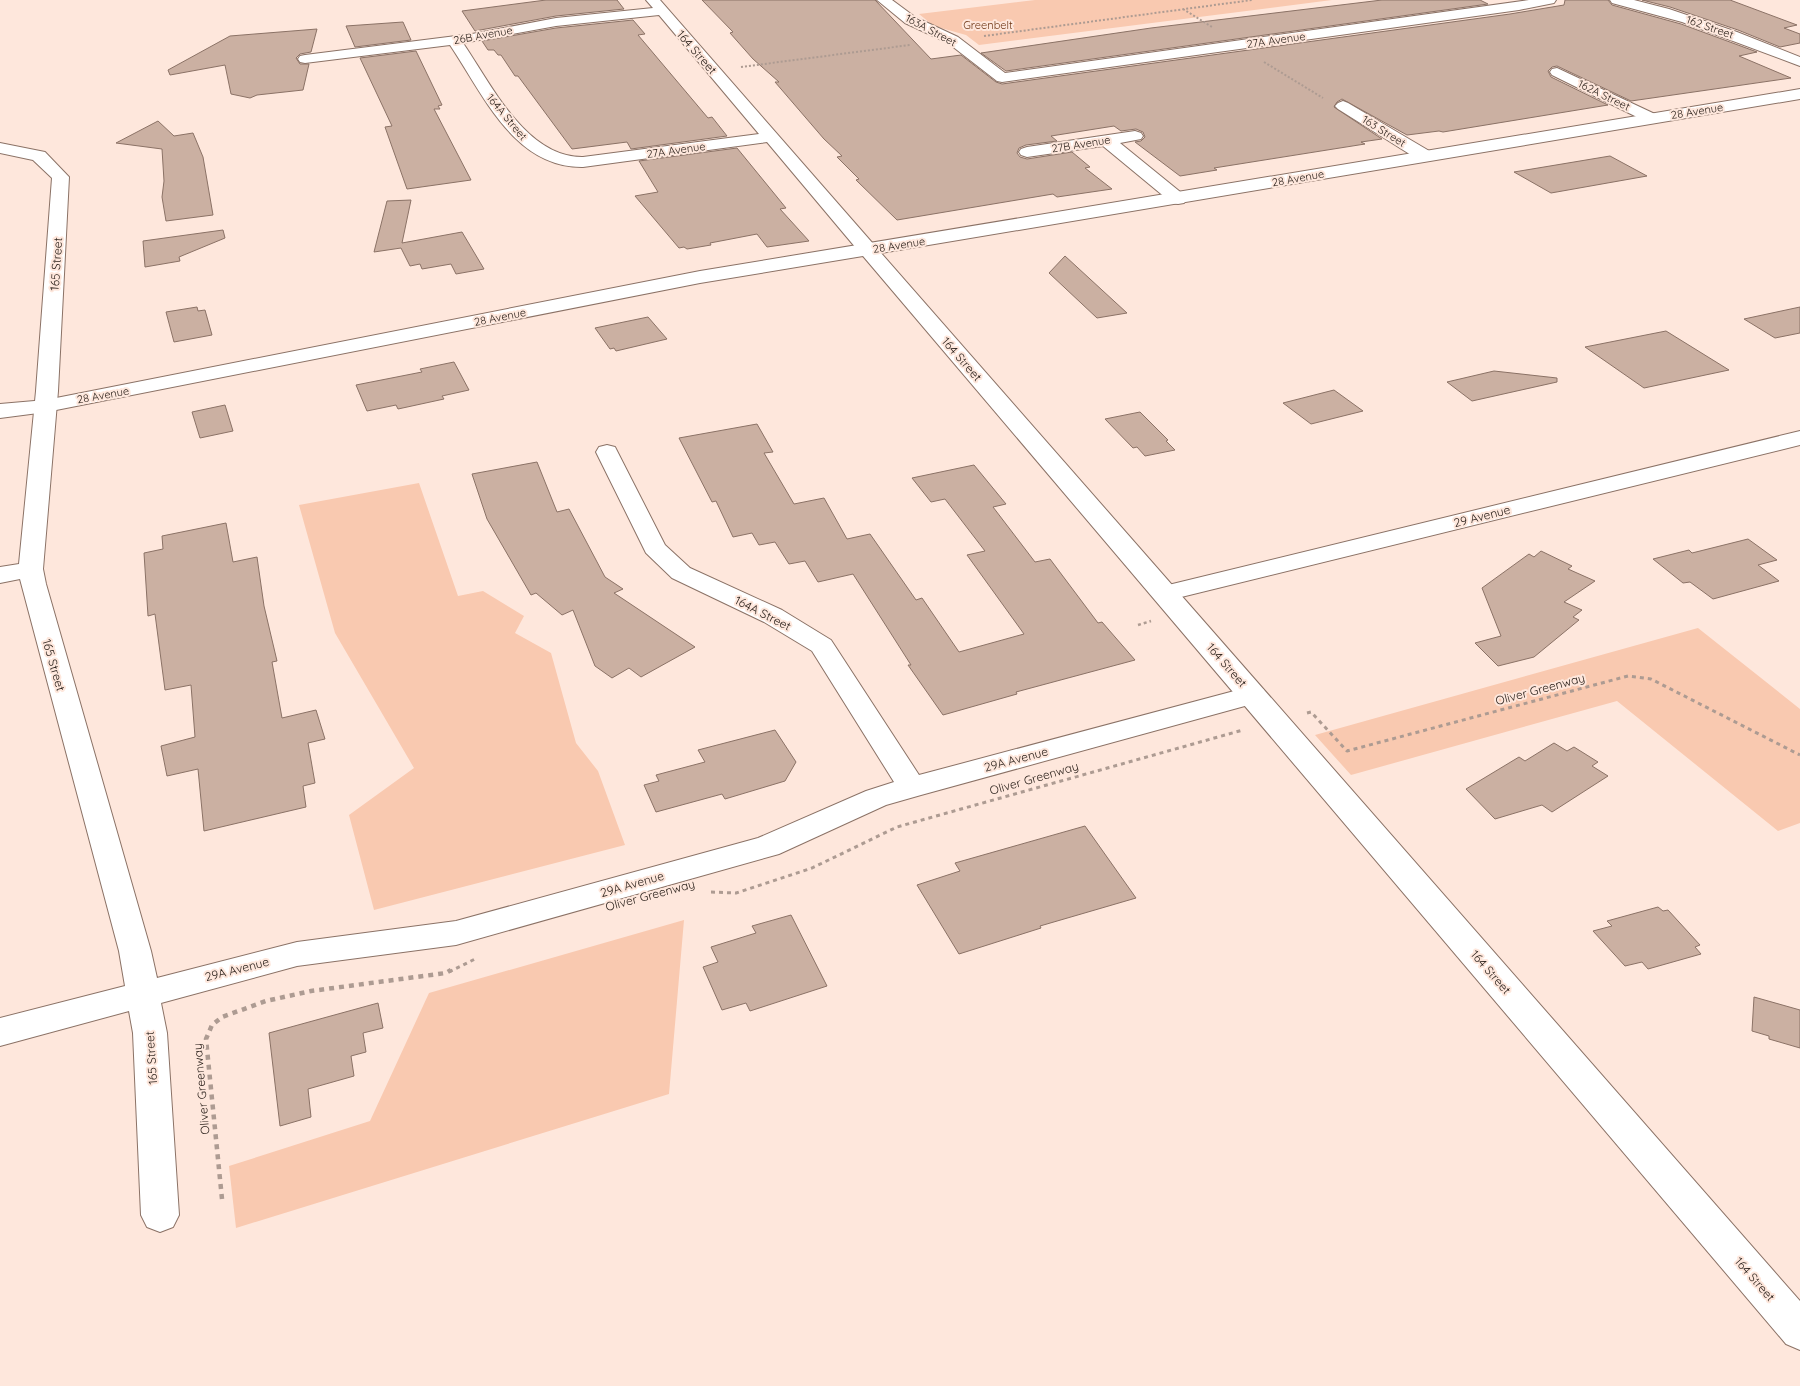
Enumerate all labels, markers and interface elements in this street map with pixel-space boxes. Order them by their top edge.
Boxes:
street label: 163A Street [903,11,959,49]
street label: 162 Street [1684,12,1736,42]
park label: Greenbelt [963,18,1013,32]
street label: 26B Avenue [452,23,514,47]
street label: 164 Street [674,27,720,77]
street label: 27A Avenue [1246,29,1306,51]
street label: 162A Street [1576,76,1633,114]
street label: 164A Street [484,91,531,143]
street label: 28 Avenue [1670,100,1724,122]
street label: 163 Street [1360,112,1409,150]
street label: 27B Avenue [1051,132,1111,156]
street label: 27A Avenue [646,139,706,161]
street label: 28 Avenue [1271,167,1325,189]
street label: 28 Avenue [872,234,926,256]
street label: 165 Street [47,237,65,291]
street label: 28 Avenue [473,305,527,329]
street label: 164 Street [939,334,985,384]
street label: 28 Avenue [76,384,130,406]
street label: 29 Avenue [1452,502,1512,530]
street label: 164A Street [732,592,794,634]
street label: 165 Street [39,637,69,693]
street label: 164 Street [1204,640,1250,690]
street label: Oliver Greenway [1494,670,1586,708]
street label: 29A Avenue [982,743,1050,775]
street label: Oliver Greenway [988,758,1080,798]
street label: 29A Avenue [598,868,666,900]
street label: Oliver Greenway [604,876,696,914]
street label: 164 Street [1468,947,1514,997]
street label: 29A Avenue [203,954,271,984]
street label: 165 Street [142,1031,160,1085]
street label: Oliver Greenway [190,1043,212,1135]
street label: 164 Street [1732,1254,1778,1304]

